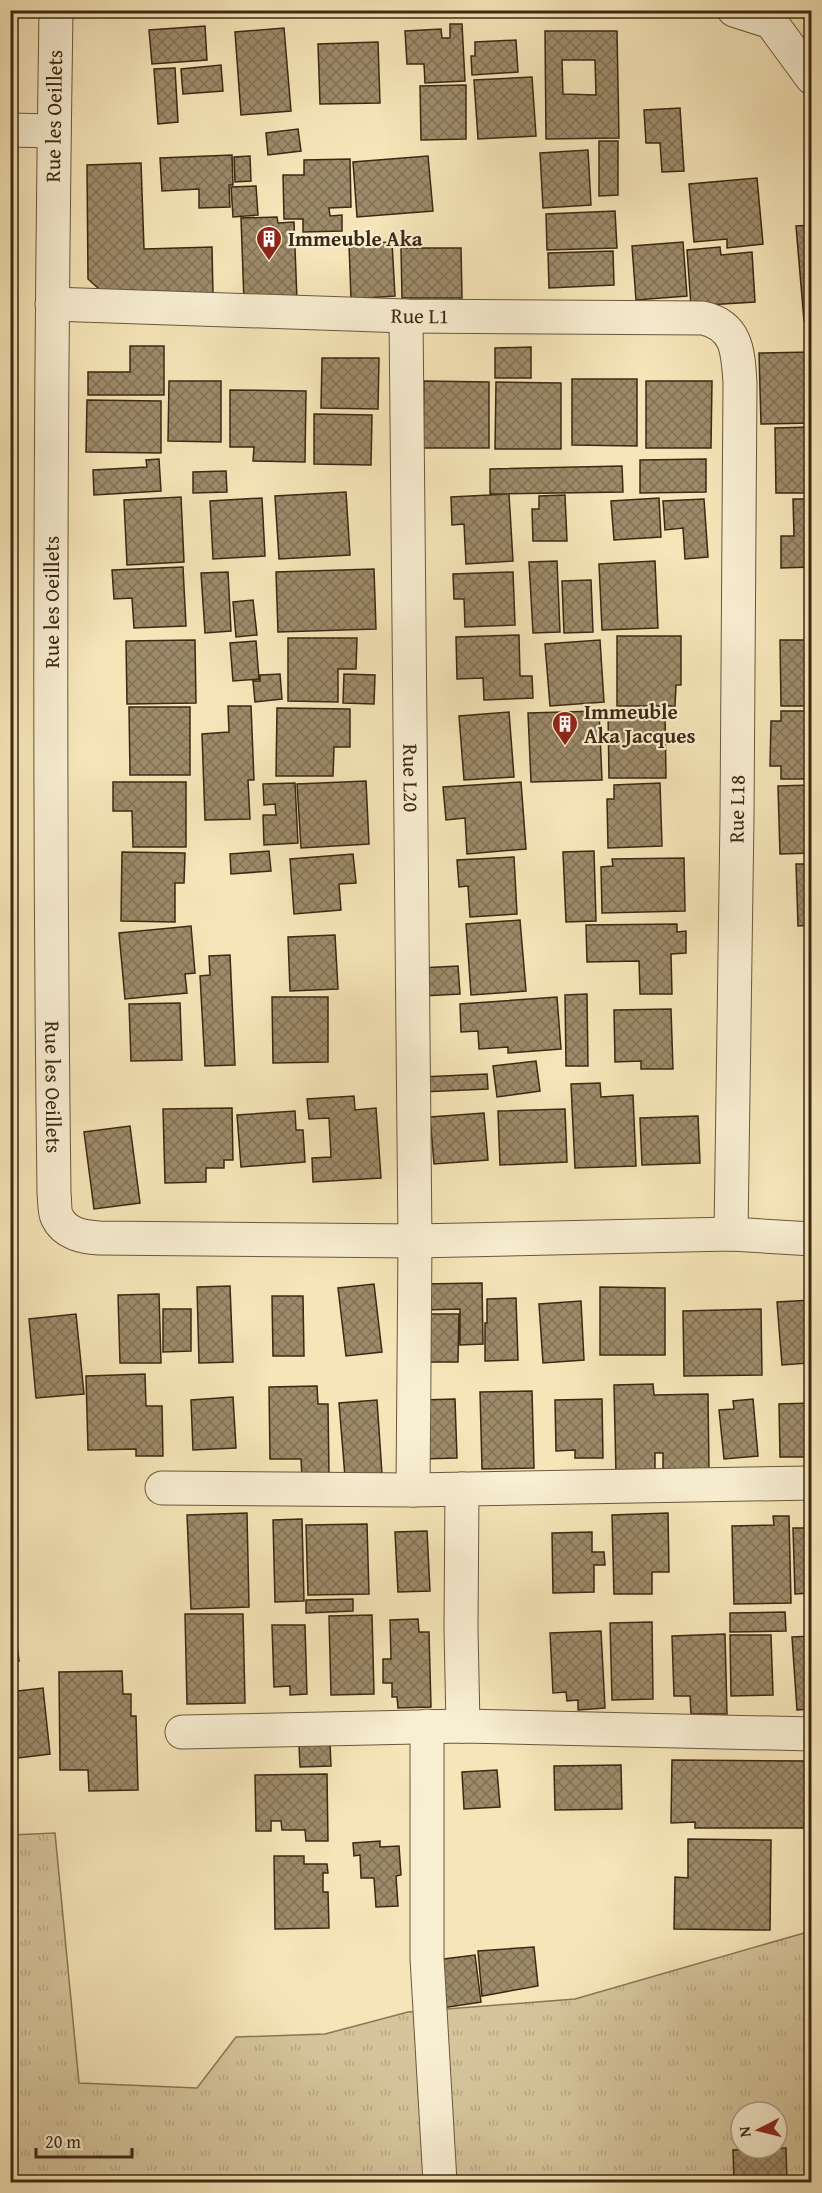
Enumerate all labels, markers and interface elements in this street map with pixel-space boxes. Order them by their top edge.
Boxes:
street label: Rue les Oeillets [37,49,70,183]
place label: Immeuble Aka [288,223,423,254]
building icon: Immeuble Aka [254,224,284,262]
street label: Rue L1 [390,299,449,331]
street label: Rue les Oeillets [36,536,67,668]
place label: Immeuble Aka Jacques [584,696,696,751]
building icon: Immeuble Aka Jacques [550,709,580,747]
street label: Rue L20 [395,744,427,812]
street label: Rue L18 [720,775,753,843]
street label: Rue les Oeillets [37,1021,70,1153]
north arrow [729,2100,789,2160]
scale bar [36,2121,132,2159]
text: N [732,2125,757,2139]
text: 20 m [45,2128,81,2155]

